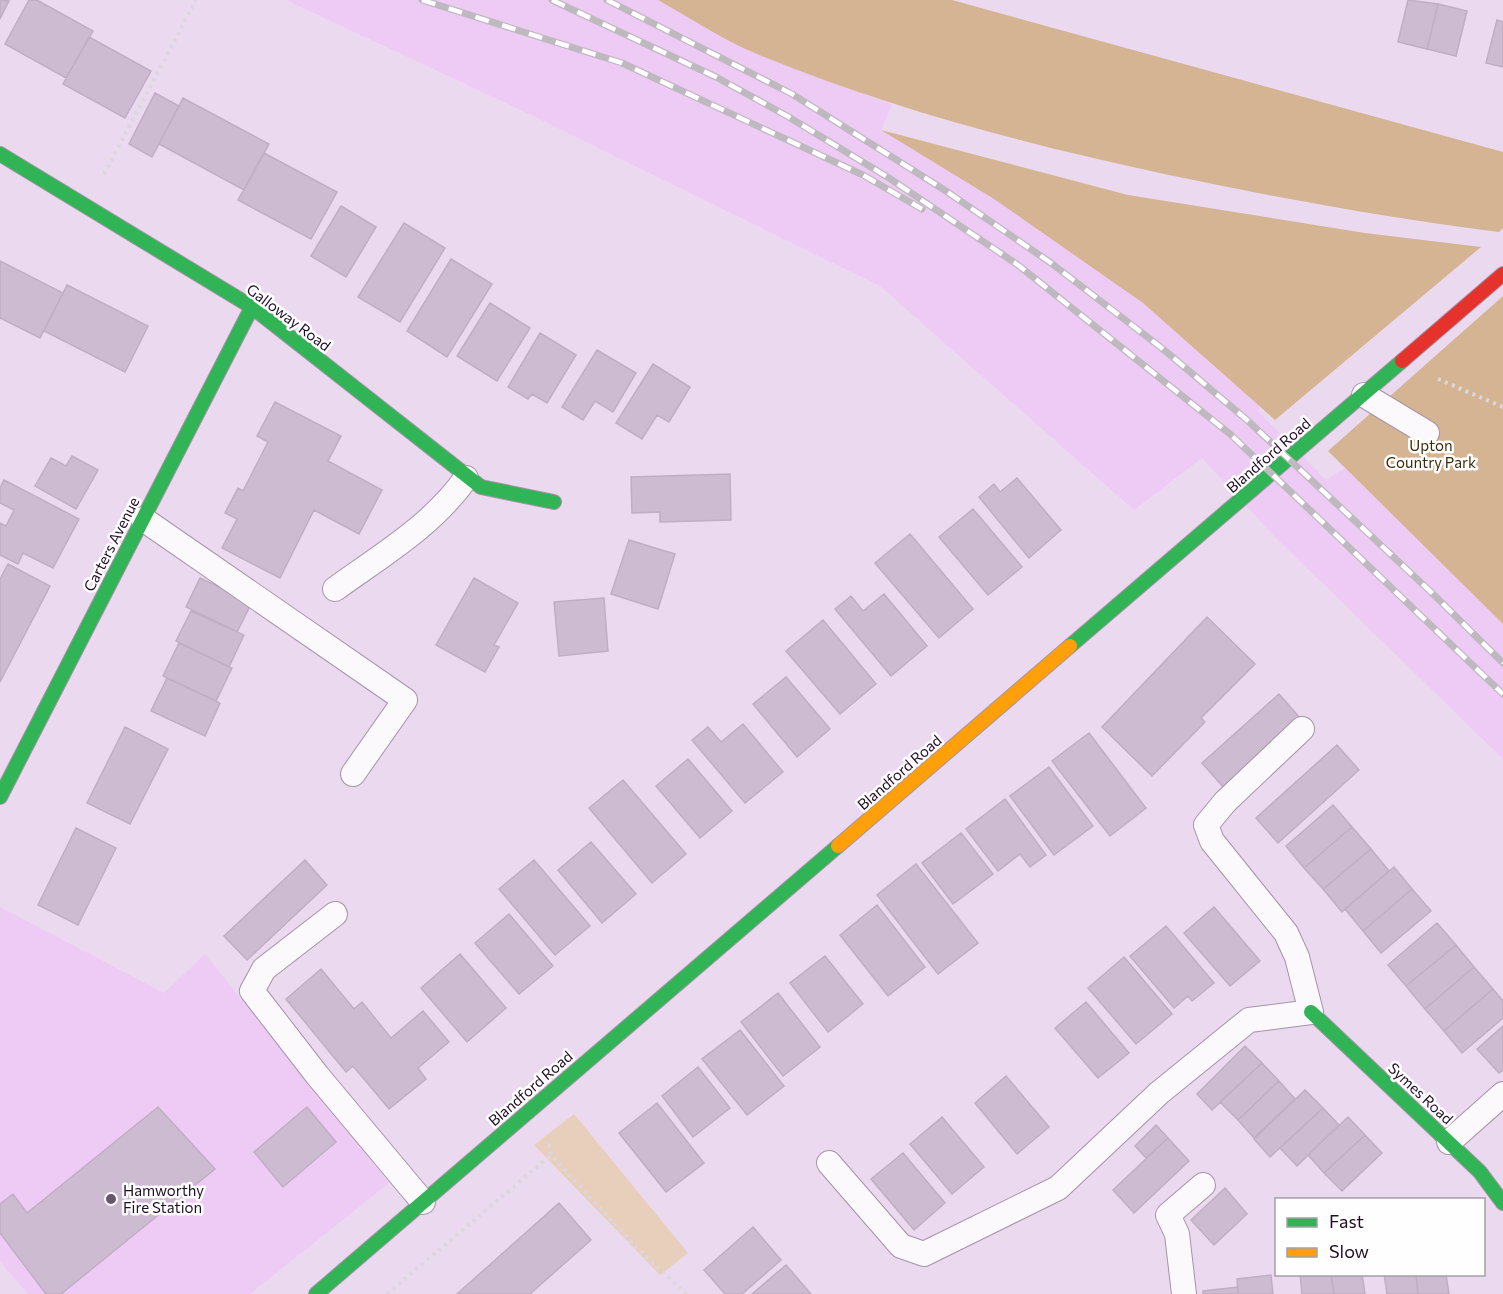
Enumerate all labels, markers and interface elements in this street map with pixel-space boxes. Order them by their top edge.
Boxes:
street label: Galloway Road [244,280,334,354]
street label: Blandford Road [1222,414,1314,496]
park label: Upton Country Park [1386,436,1476,471]
street label: Carters Avenue [79,494,143,594]
street label: Blandford Road [853,731,945,813]
street label: Blandford Road [484,1047,576,1129]
street label: Symes Road [1385,1058,1457,1128]
place label: Hamworthy Fire Station [123,1181,204,1216]
marker: Hamworthy Fire Station [104,1192,118,1206]
legend [1275,1198,1485,1276]
text: Fast [1329,1210,1364,1232]
text: Slow [1329,1240,1369,1262]

